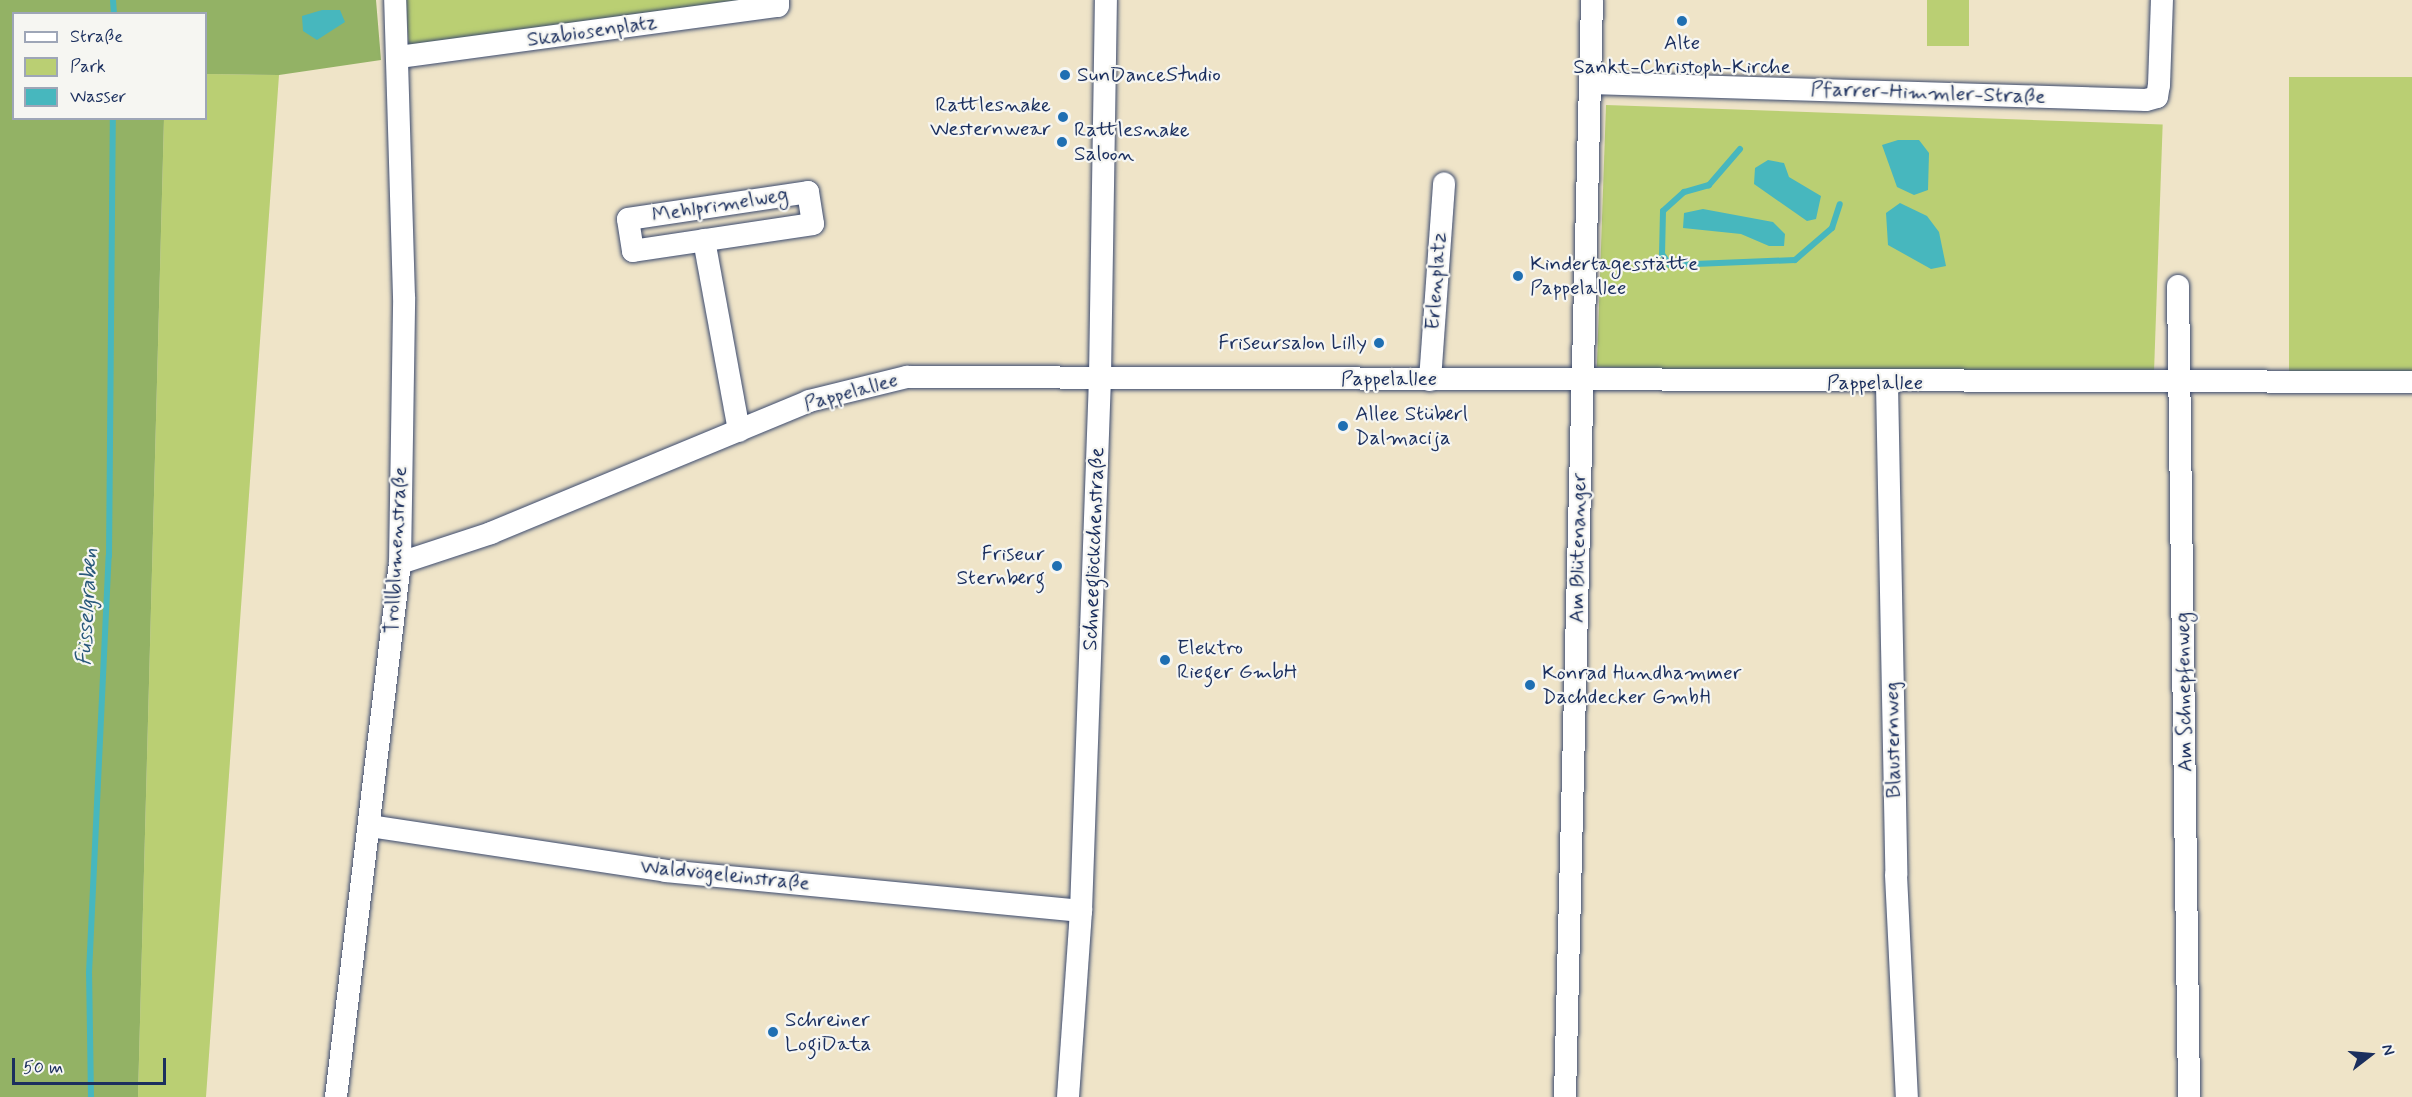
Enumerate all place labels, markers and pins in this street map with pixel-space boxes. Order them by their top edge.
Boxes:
marker: Alte Sankt-Christoph-Kirche [1675,14,1689,28]
place label: Alte Sankt-Christoph-Kirche [1573,30,1791,80]
place label: SunDanceStudio [1077,62,1221,88]
marker: SunDanceStudio [1058,68,1072,82]
place label: Rattlesnake Westernwear [930,92,1051,142]
marker: Rattlesnake Westernwear [1056,110,1070,124]
place label: Rattlesnake Saloon [1074,117,1190,167]
marker: Rattlesnake Saloon [1055,135,1069,149]
place label: Kindertagesstätte Pappelallee [1530,251,1698,301]
marker: Kindertagesstätte Pappelallee [1511,269,1525,283]
place label: Friseursalon Lilly [1218,330,1367,356]
marker: Friseursalon Lilly [1372,336,1386,350]
place label: Allee Stüberl Dalmacija [1355,401,1468,451]
marker: Allee Stüberl Dalmacija [1336,419,1350,433]
place label: Friseur Sternberg [956,541,1045,591]
marker: Friseur Sternberg [1050,559,1064,573]
place label: Elektro Rieger GmbH [1177,635,1298,685]
marker: Elektro Rieger GmbH [1158,653,1172,667]
place label: Konrad Hundhammer Dachdecker GmbH [1542,660,1741,710]
marker: Konrad Hundhammer Dachdecker GmbH [1523,678,1537,692]
place label: Schreiner LogiData [785,1007,871,1057]
marker: Schreiner LogiData [766,1025,780,1039]

